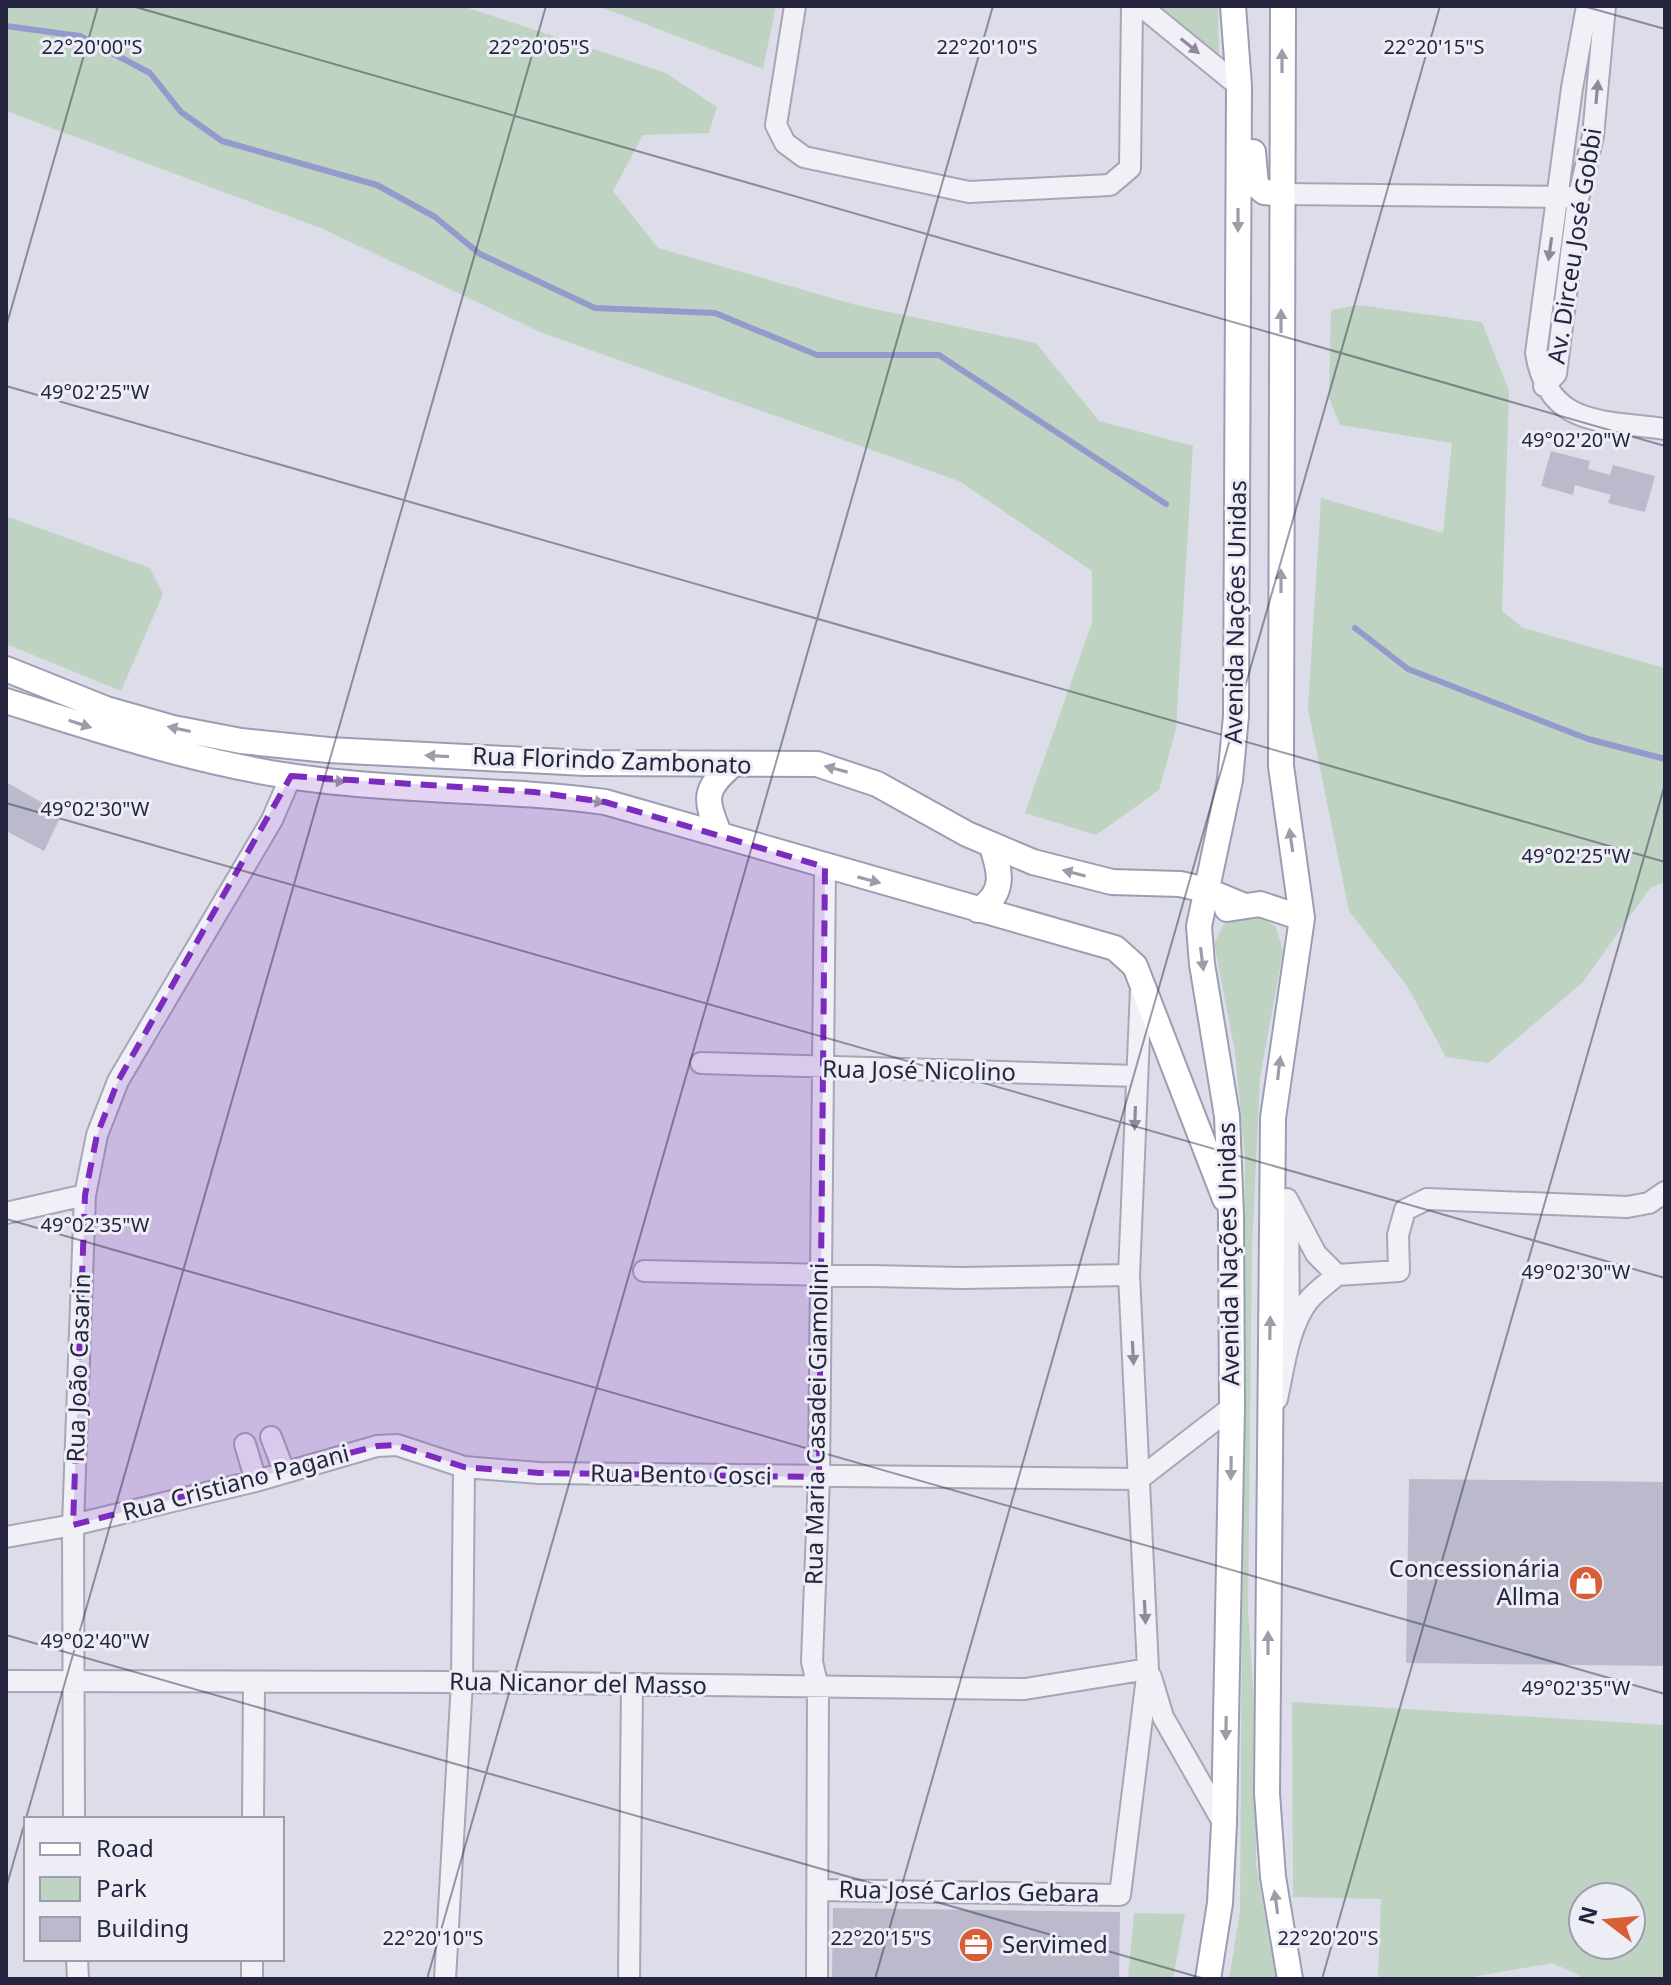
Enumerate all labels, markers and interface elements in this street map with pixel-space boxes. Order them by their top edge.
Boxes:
text: 22°20'00"S [42,33,142,60]
text: 22°20'05"S [489,33,589,60]
text: 22°20'10"S [937,33,1037,60]
text: 22°20'15"S [1384,33,1484,60]
one-way arrow [1180,37,1200,54]
one-way arrow [1276,48,1289,73]
one-way arrow [1591,79,1604,104]
street label: Av. Dirceu José Gobbi [1539,125,1608,366]
one-way arrow [1232,208,1244,233]
one-way arrow [1543,237,1556,262]
one-way arrow [1275,308,1287,333]
text: 49°02'25"W [41,378,150,405]
text: 49°02'20"W [1522,426,1631,453]
street label: Avenida Nações Unidas [1216,480,1253,744]
one-way arrow [1275,568,1287,593]
one-way arrow [69,718,93,731]
one-way arrow [166,722,191,735]
street label: Rua Florindo Zambonato [472,738,752,781]
one-way arrow [424,749,449,762]
one-way arrow [824,763,849,775]
one-way arrow [322,775,347,788]
text: 49°02'30"W [41,795,150,822]
one-way arrow [581,795,606,808]
one-way arrow [1284,827,1297,852]
text: 49°02'25"W [1522,842,1631,869]
one-way arrow [1061,866,1085,879]
one-way arrow [858,874,882,887]
one-way arrow [1195,946,1208,971]
street label: Rua José Nicolino [822,1051,1016,1088]
one-way arrow [1273,1055,1286,1080]
one-way arrow [1129,1106,1142,1131]
street label: Avenida Nações Unidas [1209,1122,1246,1386]
text: 49°02'35"W [41,1211,150,1238]
text: 49°02'30"W [1522,1258,1631,1285]
street label: Rua Maria Casadei Giamolini [796,1263,835,1585]
street label: Rua João Casarin [58,1273,97,1463]
one-way arrow [1264,1315,1277,1340]
one-way arrow [1127,1341,1140,1366]
street label: Rua Cristiano Pagani [119,1435,353,1528]
street label: Rua Bento Cosci [590,1455,772,1492]
one-way arrow [1225,1456,1237,1481]
place label: Concessionária Allma [1389,1551,1560,1612]
shop icon: Concessionária Allma [1567,1564,1605,1602]
one-way arrow [1139,1600,1152,1625]
text: 49°02'40"W [41,1627,150,1654]
one-way arrow [1262,1630,1274,1655]
street label: Rua Nicanor del Masso [449,1664,707,1701]
text: 49°02'35"W [1522,1674,1631,1701]
one-way arrow [1220,1716,1232,1741]
legend [24,1817,284,1961]
text: Road [96,1831,154,1864]
text: Park [96,1871,147,1904]
street label: Rua José Carlos Gebara [838,1872,1100,1909]
north arrow [1567,1881,1647,1961]
one-way arrow [1269,1889,1282,1914]
text: N [1570,1902,1604,1928]
text: Building [96,1911,189,1944]
text: 22°20'10"S [383,1924,483,1951]
text: 22°20'15"S [831,1924,931,1951]
text: 22°20'20"S [1278,1924,1378,1951]
office icon: Servimed [957,1926,995,1964]
place label: Servimed [1002,1927,1108,1960]

